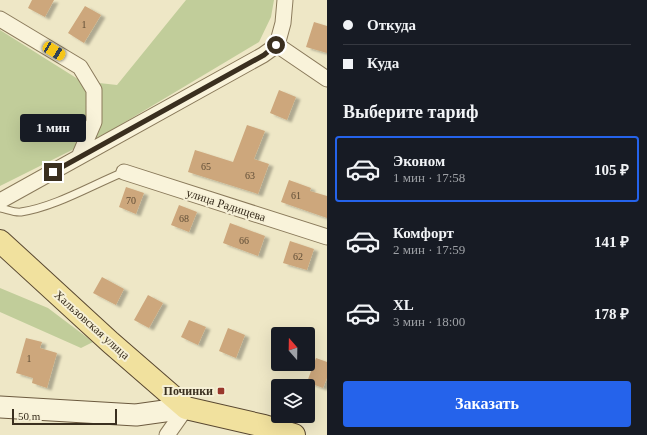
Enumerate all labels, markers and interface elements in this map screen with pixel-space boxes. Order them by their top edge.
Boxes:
text: Откуда [367,17,416,33]
house number: 1 [82,19,87,30]
route start [267,36,285,54]
car [41,40,67,62]
text: Куда [367,55,399,71]
text: Выберите тариф [343,102,478,122]
callout: 1 мин [20,114,86,142]
text: 1 мин [36,120,70,135]
icon: car [345,151,381,187]
text: Эконом [393,153,445,169]
house number: 65 [201,161,211,172]
text: 105 ₽ [594,162,629,178]
route end [44,163,62,181]
house number: 63 [245,170,255,181]
text: 1 мин · 17:58 [393,170,465,185]
street label: улица Радищева [185,186,268,225]
house number: 61 [291,190,301,201]
house number: 70 [126,195,136,206]
house number: 68 [179,213,189,224]
icon: car [345,223,381,259]
text: Комфорт [393,225,454,241]
text: 141 ₽ [594,234,629,250]
house number: 66 [239,235,249,246]
text: 2 мин · 17:59 [393,242,465,257]
house number: 62 [293,251,303,262]
street label: Хальзовская улица [52,288,133,363]
icon: car [345,295,381,331]
text: XL [393,297,414,313]
text: 178 ₽ [594,306,629,322]
text: 3 мин · 18:00 [393,314,465,329]
north arrow [271,327,315,371]
map controls [271,327,315,423]
house number: 1 [27,353,32,364]
button: layers [271,379,315,423]
button: Заказать [343,381,631,427]
place label: Починки [164,384,213,398]
marker: Починки [216,386,226,396]
scale bar [12,407,117,426]
text: 50 m [18,410,40,422]

